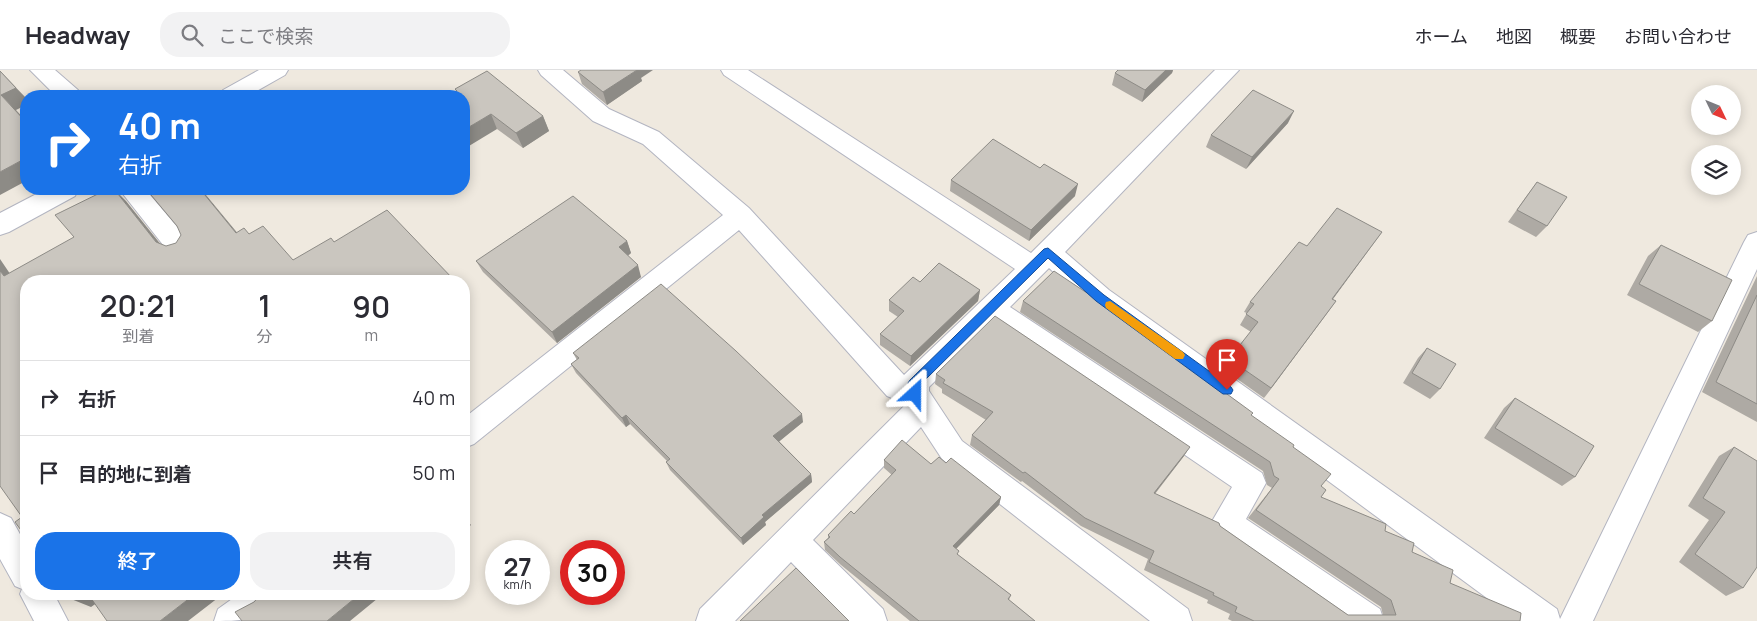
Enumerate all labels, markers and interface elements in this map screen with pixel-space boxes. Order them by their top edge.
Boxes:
search box [160,12,510,57]
text: Headway [25,18,130,51]
icon: search [178,21,206,49]
text: ここで検索 [218,23,313,49]
text: ホーム [1415,24,1468,48]
text: 地図 [1496,24,1532,48]
text: 概要 [1560,24,1596,48]
text: お問い合わせ [1624,24,1732,48]
north arrow [1691,85,1741,135]
map controls [1691,85,1741,195]
text: 40 m [118,102,201,150]
icon: right [35,110,100,175]
button: layers [1691,145,1741,195]
text: 右折 [118,150,162,180]
text: 20:21 [100,285,177,326]
text: 1 [258,285,271,326]
text: 90 [352,286,390,327]
text: m [364,324,378,346]
text: 到着 [122,325,154,347]
text: 分 [257,325,273,347]
pin [1206,339,1248,390]
icon: arrive [1213,346,1241,374]
position arrow [888,367,940,419]
icon: right [35,384,63,412]
text: 40 m [412,385,455,411]
text: 右折 [78,386,116,412]
icon: arrive [35,459,63,487]
text: 50 m [413,460,455,486]
text: 目的地に到着 [78,461,192,487]
button: 終了 [35,532,240,590]
button: 共有 [250,532,455,590]
speed limit sign: 30 [560,540,625,605]
text: 27 [503,549,532,584]
text: km/h [504,576,531,593]

